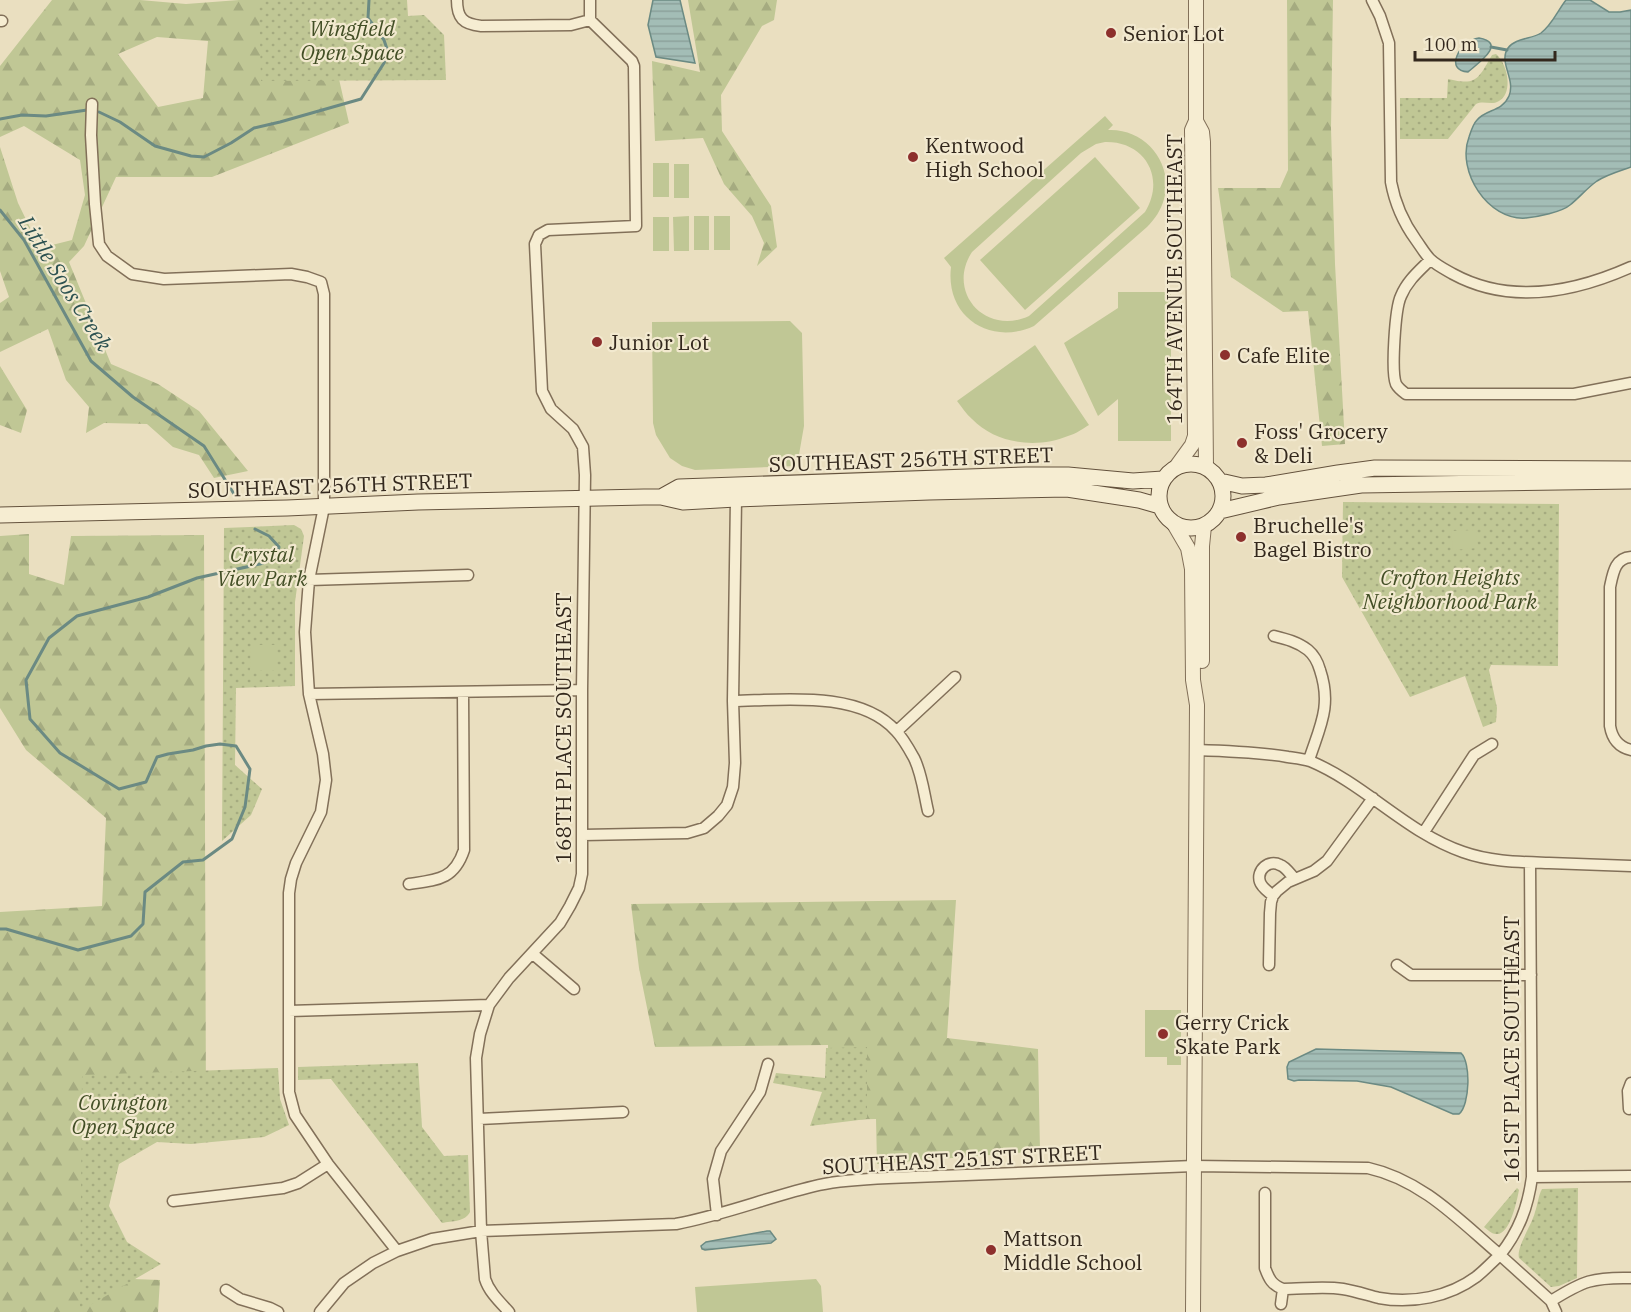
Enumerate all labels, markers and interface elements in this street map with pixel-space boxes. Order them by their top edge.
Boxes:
park label: Wingfield Open Space [300,14,404,66]
place label: Senior Lot [1123,19,1224,47]
scale bar [1415,24,1554,62]
marker: Senior Lot [1104,26,1118,40]
text: 100 m [1424,33,1478,56]
place label: Kentwood High School [925,131,1044,183]
street label: 164TH AVENUE SOUTHEAST [1160,134,1188,424]
marker: Kentwood High School [906,150,920,164]
water label: Little Soos Creek [12,209,120,357]
place label: Junior Lot [609,328,709,356]
marker: Junior Lot [590,335,604,349]
place label: Cafe Elite [1237,341,1330,369]
marker: Cafe Elite [1218,348,1232,362]
place label: Foss' Grocery & Deli [1254,417,1389,469]
marker: Foss' Grocery & Deli [1235,436,1249,450]
street label: SOUTHEAST 256TH STREET [768,440,1054,478]
street label: SOUTHEAST 256TH STREET [187,466,473,504]
place label: Bruchelle's Bagel Bistro [1253,511,1372,563]
marker: Bruchelle's Bagel Bistro [1234,530,1248,544]
park label: Crystal View Park [217,540,308,592]
park label: Crofton Heights Neighborhood Park [1362,563,1538,615]
street label: 168TH PLACE SOUTHEAST [549,592,577,864]
street label: 161ST PLACE SOUTHEAST [1497,916,1525,1182]
place label: Gerry Crick Skate Park [1175,1008,1290,1060]
marker: Gerry Crick Skate Park [1156,1027,1170,1041]
park label: Covington Open Space [71,1088,175,1140]
street label: SOUTHEAST 251ST STREET [821,1138,1103,1180]
place label: Mattson Middle School [1003,1224,1142,1276]
marker: Mattson Middle School [984,1243,998,1257]

